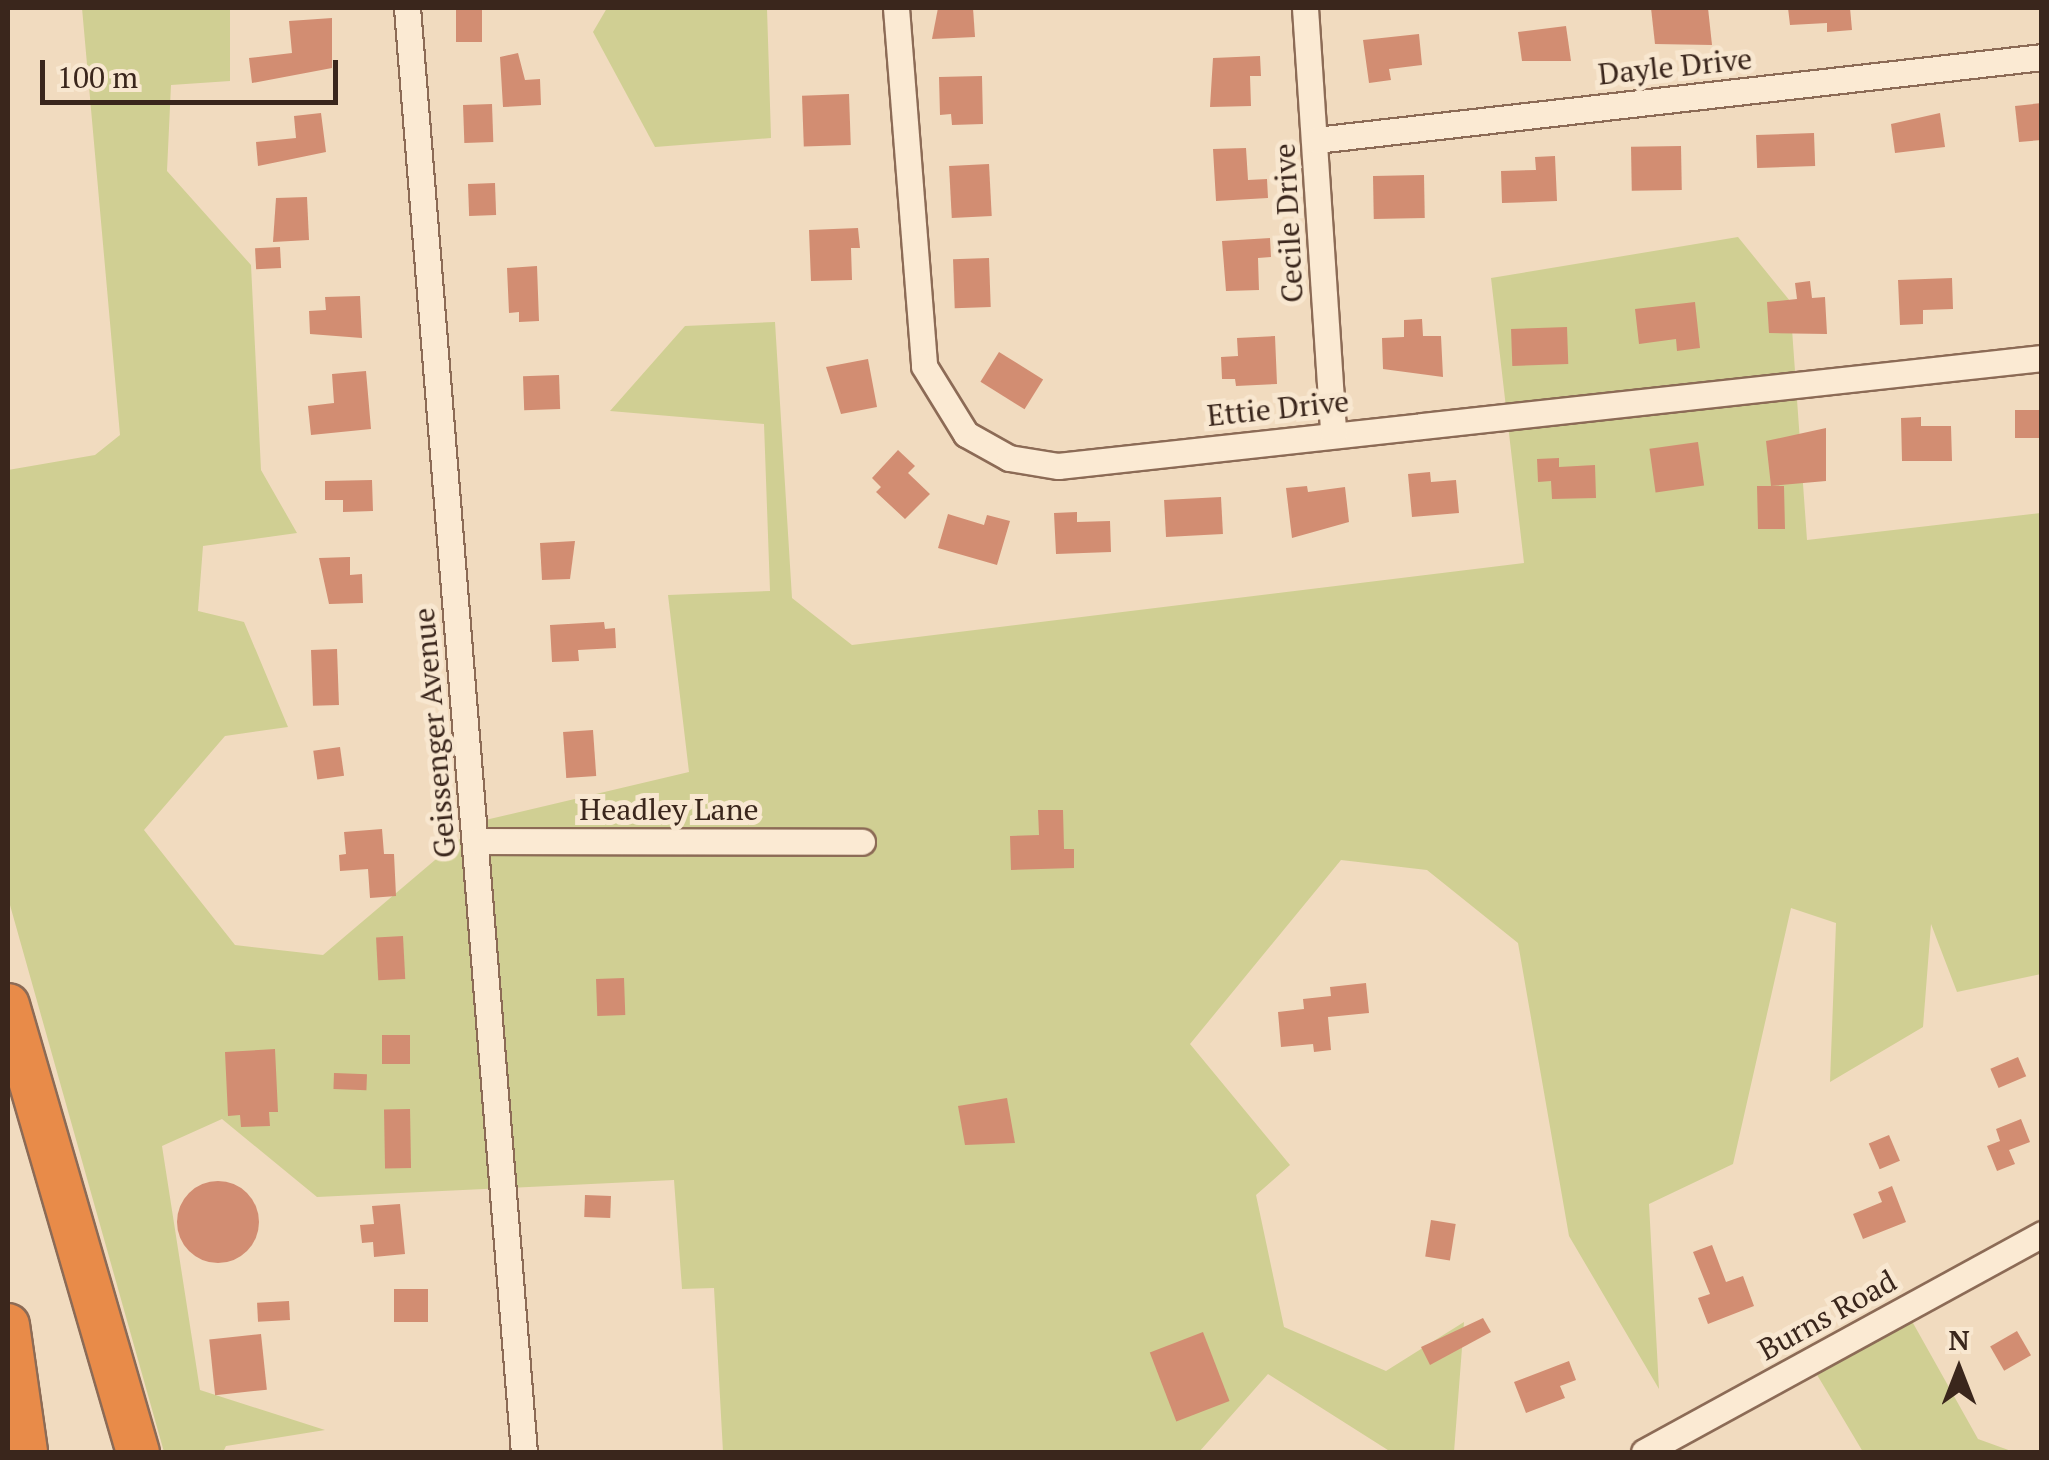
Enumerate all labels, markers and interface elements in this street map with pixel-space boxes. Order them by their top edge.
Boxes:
scale bar [45,40,342,102]
street label: Dayle Drive [1596,40,1754,92]
text: 100 m [57,57,138,97]
street label: Cecile Drive [1266,142,1310,304]
street label: Ettie Drive [1205,383,1351,433]
street label: Geissenger Avenue [405,606,463,860]
street label: Headley Lane [579,791,759,827]
street label: Burns Road [1752,1262,1902,1368]
north arrow [1909,1320,2009,1420]
text: N [1948,1321,1970,1358]

